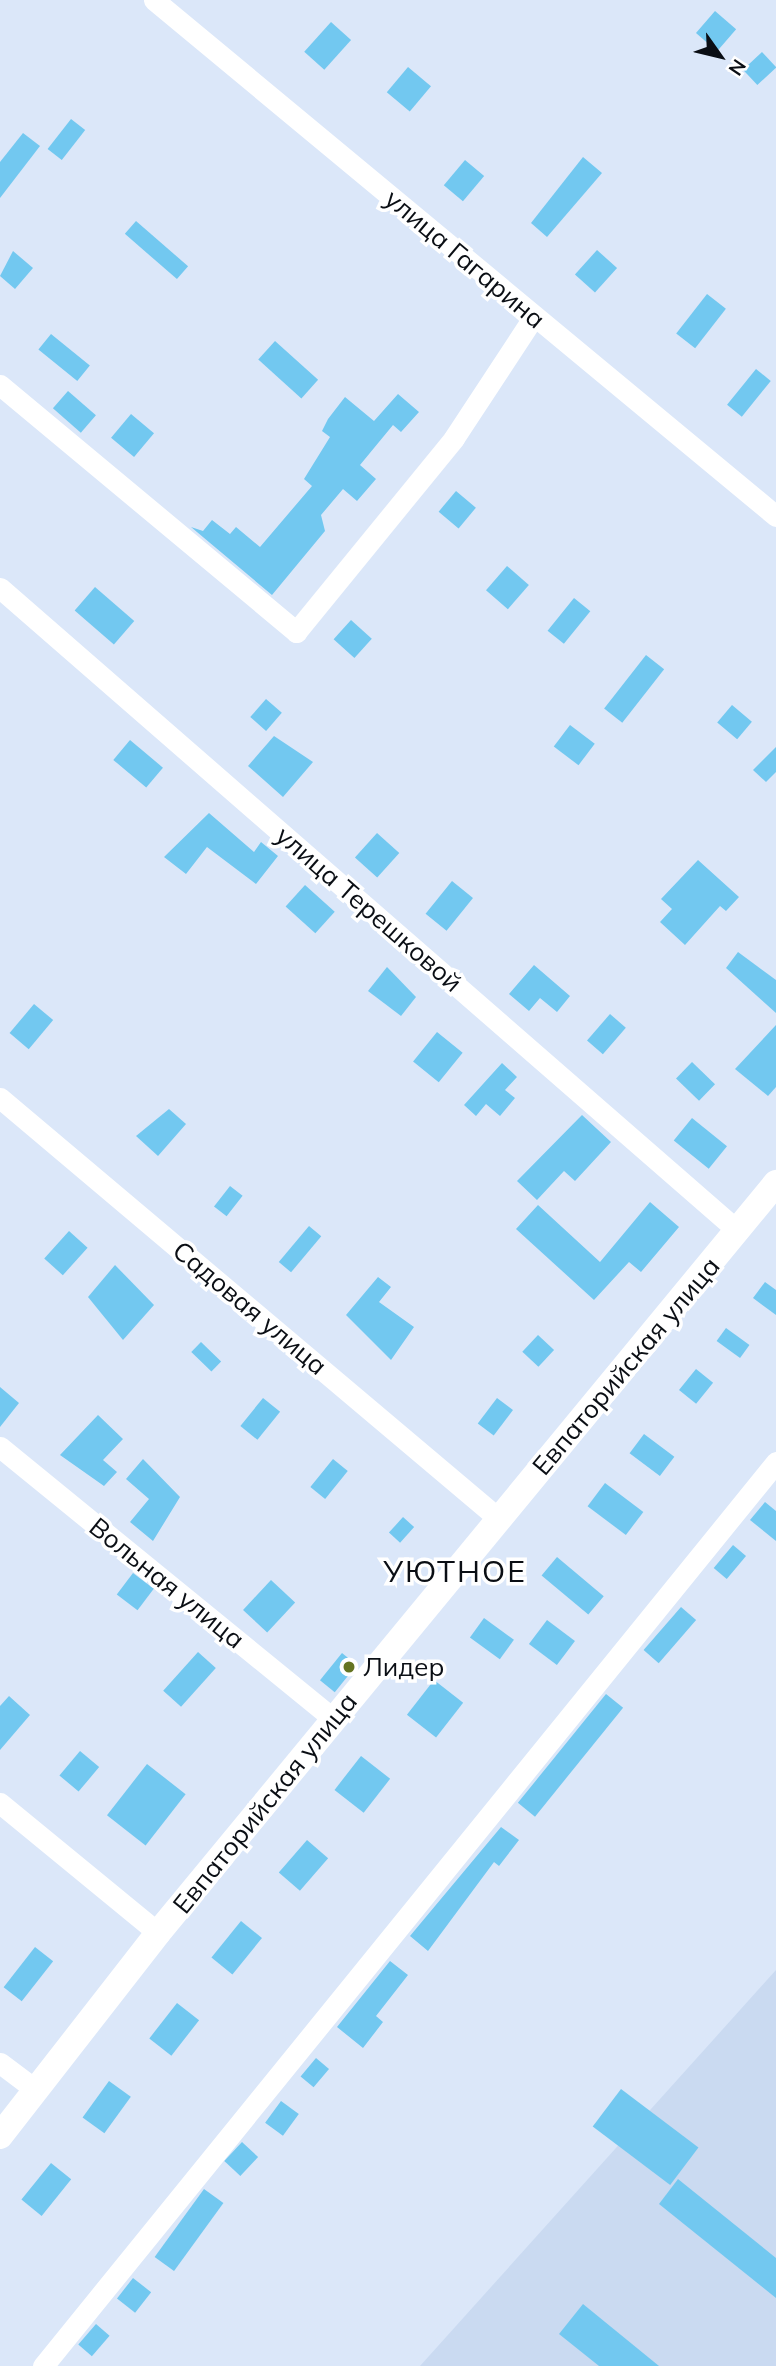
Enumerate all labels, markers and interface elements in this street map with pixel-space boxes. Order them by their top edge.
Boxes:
north arrow [685,21,755,91]
text: N [723,55,751,80]
street label: улица Гагарина [379,183,551,335]
street label: улица Терешковой [270,820,468,998]
street label: Садовая улица [167,1235,333,1381]
street label: Евпаторийская улица [526,1251,726,1481]
street label: Вольная улица [83,1511,251,1655]
district label: УЮТНОЕ [384,1553,526,1589]
place label: Лидер [363,1651,444,1683]
marker: Лидер [341,1659,357,1675]
street label: Евпаторийская улица [166,1686,364,1920]

